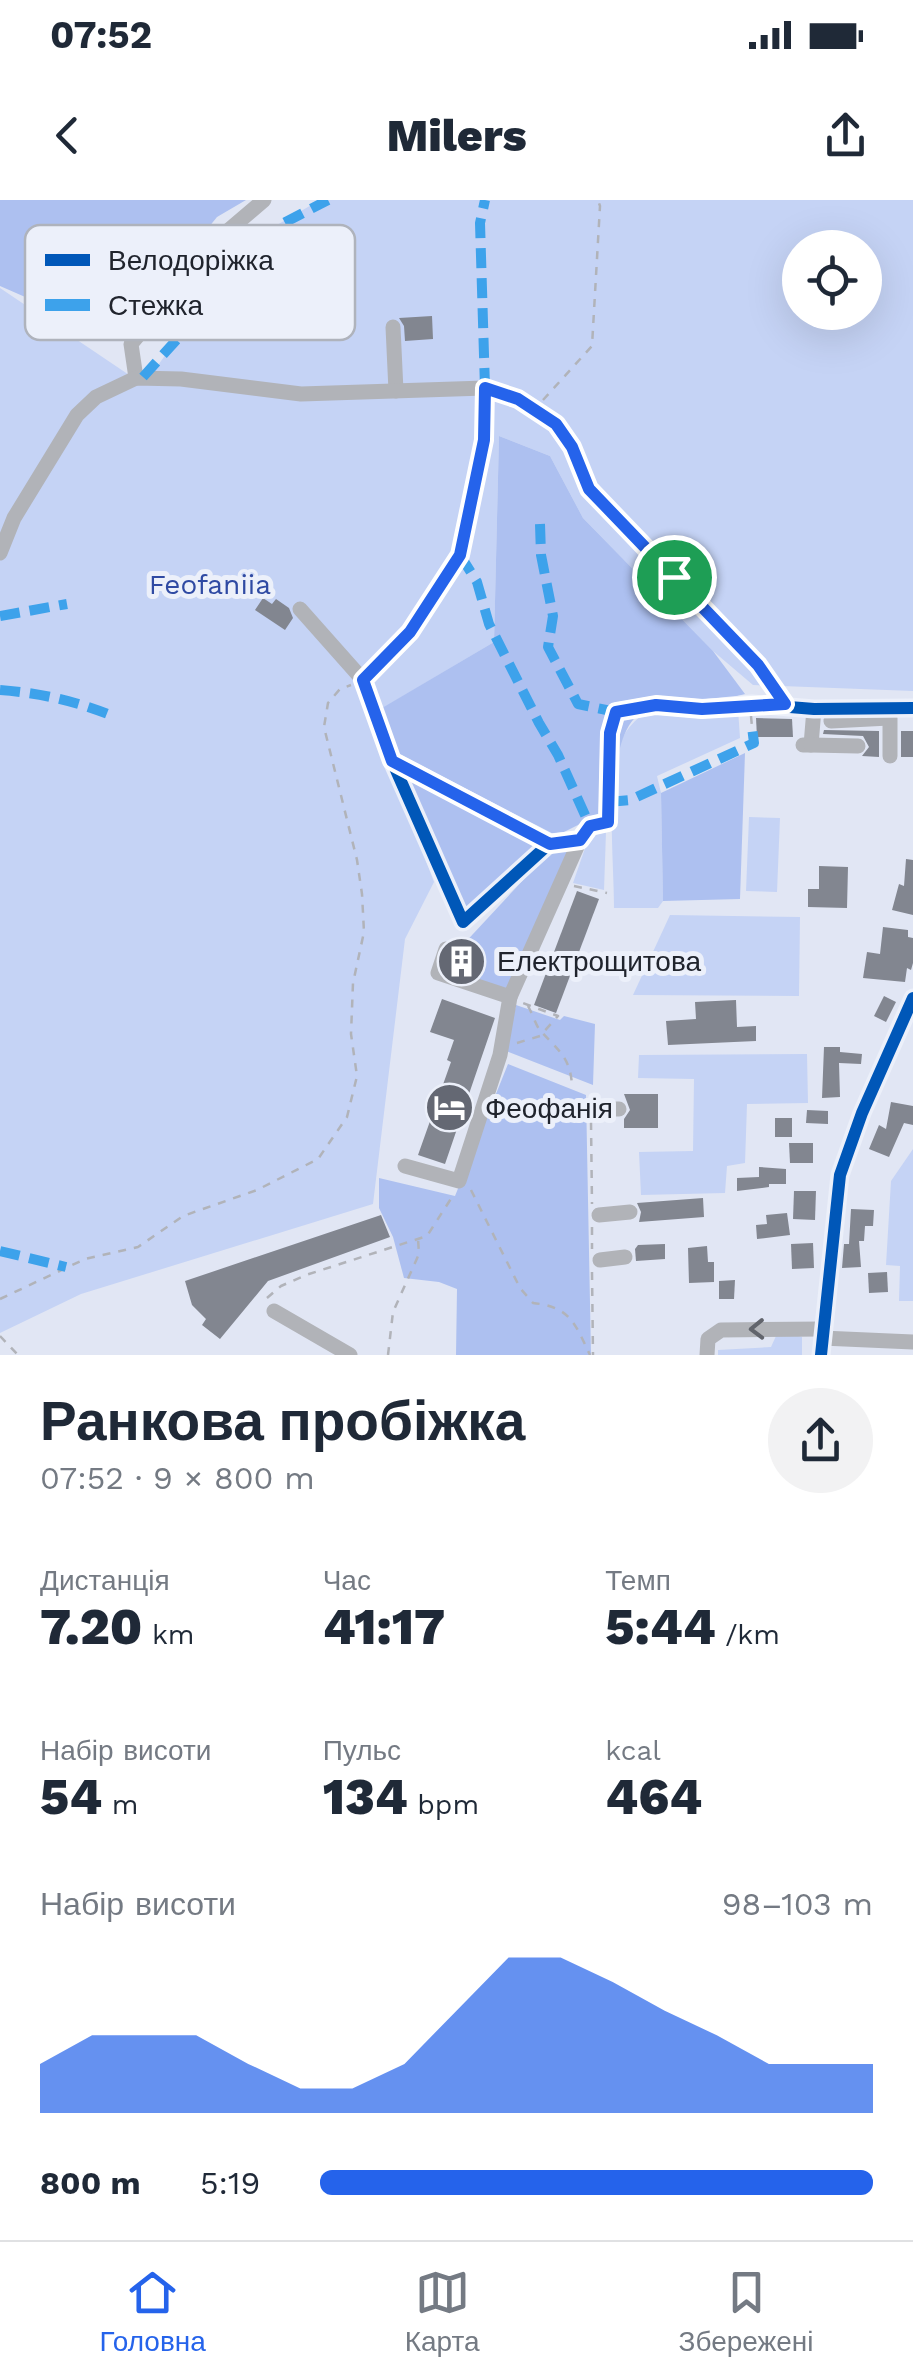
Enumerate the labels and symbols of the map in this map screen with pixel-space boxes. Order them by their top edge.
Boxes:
legend [25,225,355,340]
text: Велодоріжка [108,244,274,277]
text: Стежка [108,289,204,322]
pin [632,535,717,620]
park label: Feofaniia [149,568,271,601]
building icon: Електрощитова [436,935,488,987]
place label: Електрощитова [497,945,701,978]
hotel icon: Феофанія [424,1082,476,1134]
place label: Феофанія [485,1092,613,1125]
one-way arrow [749,1319,765,1340]

